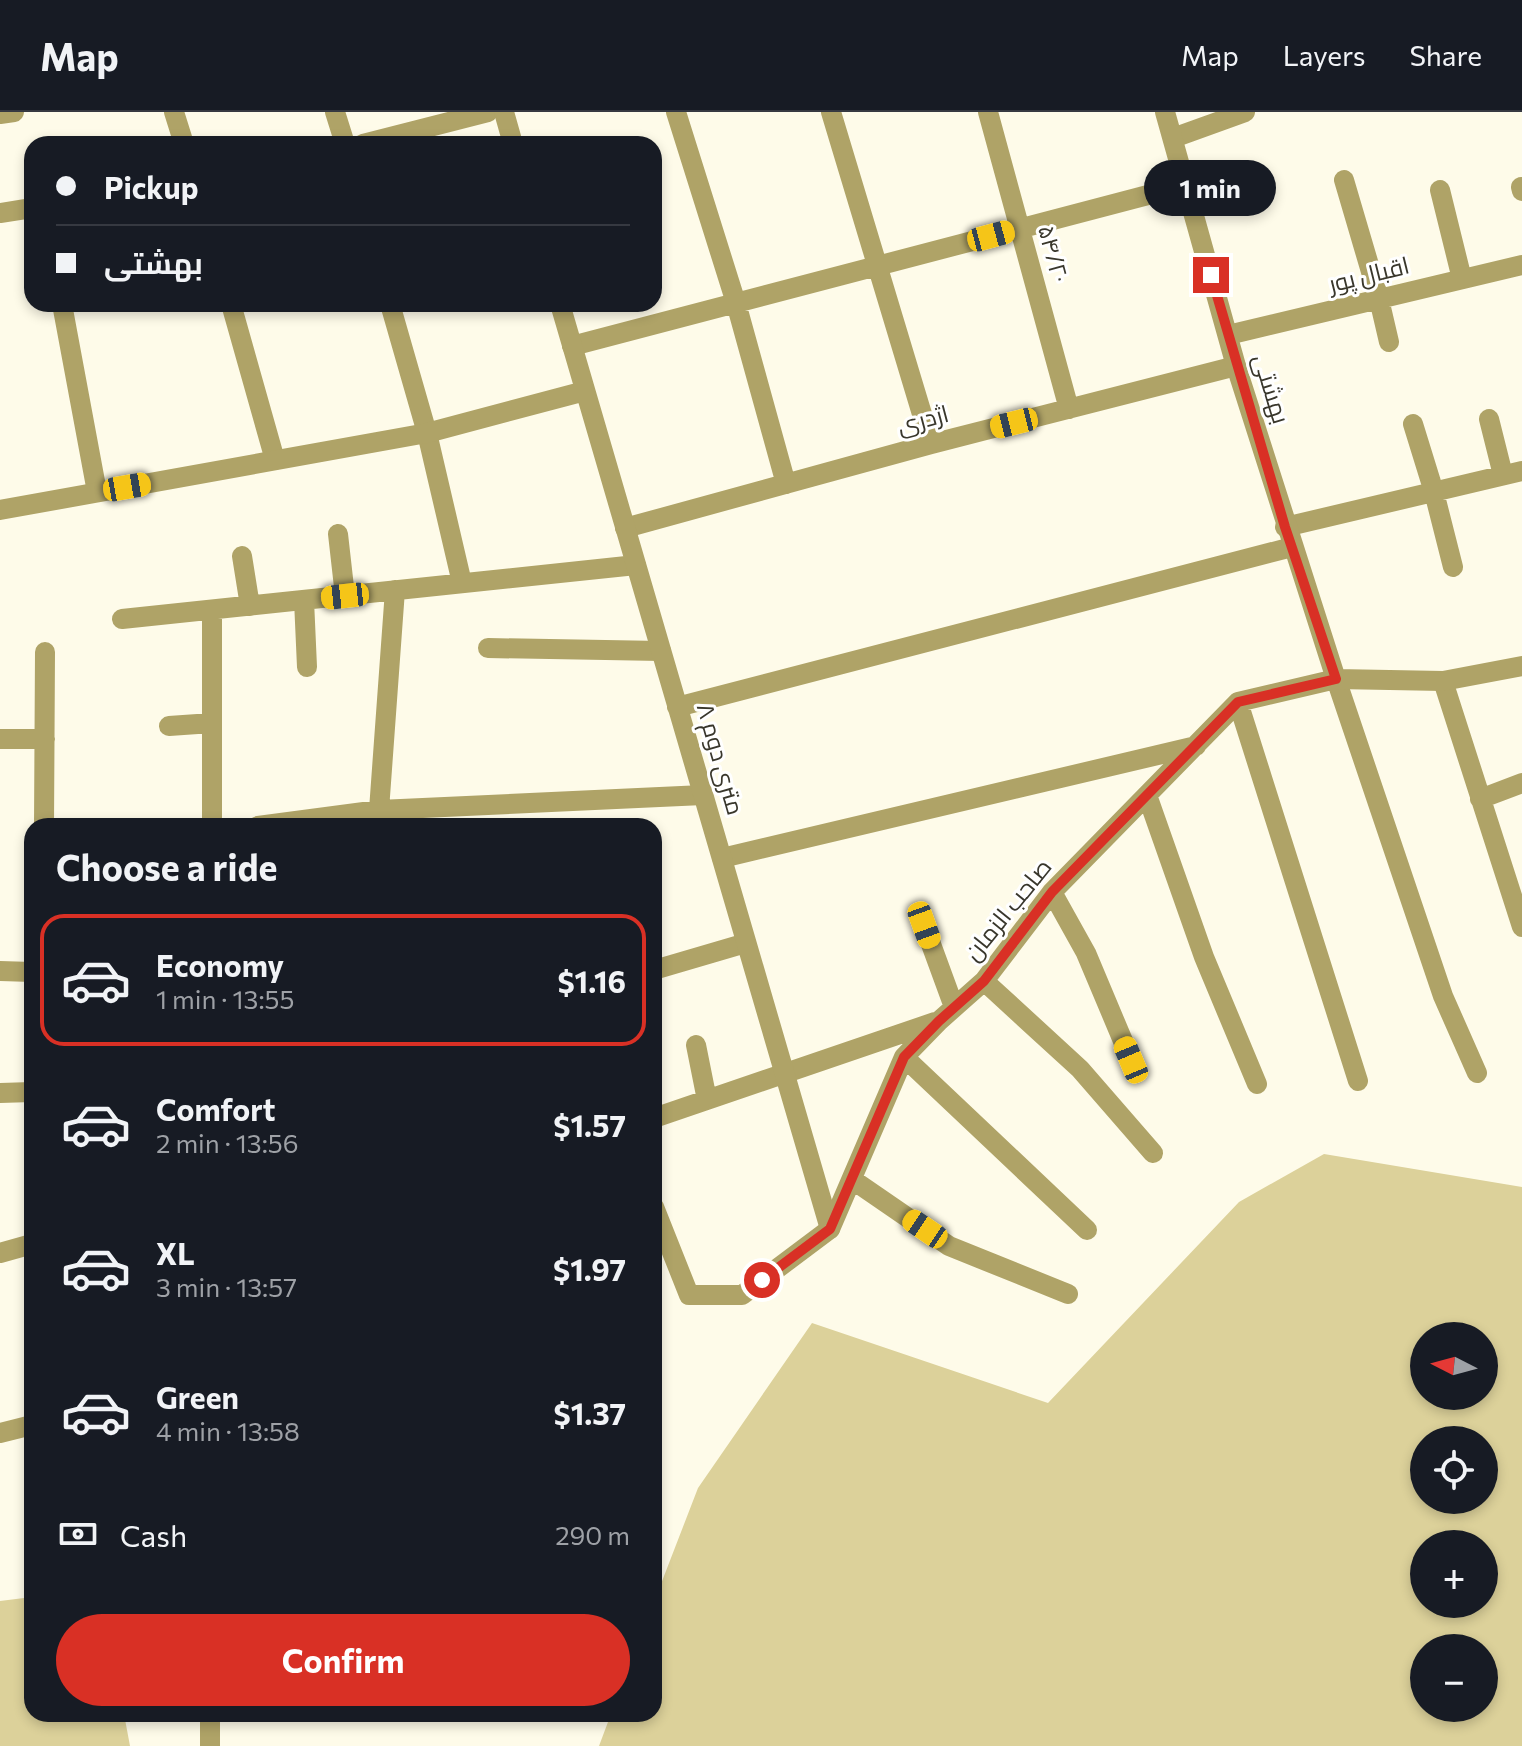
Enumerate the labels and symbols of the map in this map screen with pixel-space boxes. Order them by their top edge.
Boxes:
callout: 1 min [1145,159,1277,215]
car [965,218,1017,254]
street label: ۵۴/۲۰ [1033,222,1076,286]
street label: اقبال پور [1323,250,1413,301]
route end [1193,257,1229,293]
street label: بهشتی [1247,350,1297,427]
street label: اژدری [894,398,952,440]
car [988,406,1040,440]
car [101,471,153,503]
car [320,582,370,610]
street label: ۸ متری دوم [689,699,751,819]
street label: صاحب الزمان [957,852,1058,967]
car [905,898,943,952]
car [1111,1033,1151,1087]
car [898,1206,952,1252]
route start [744,1262,780,1298]
north arrow [1410,1322,1498,1410]

